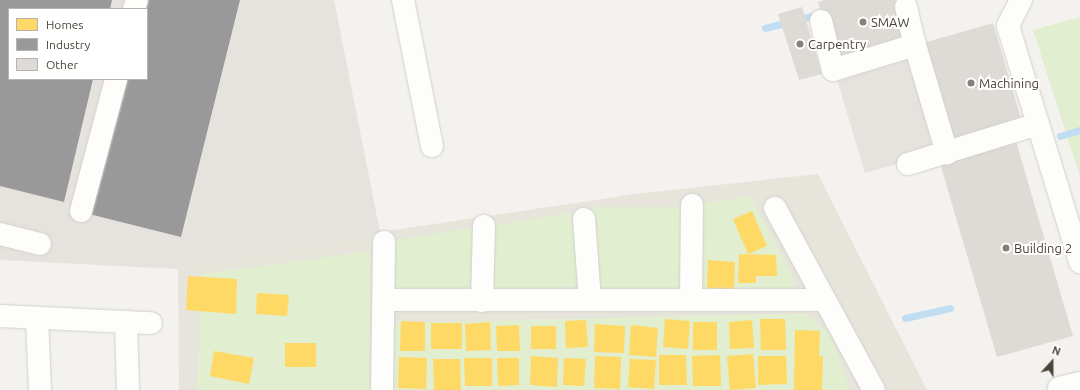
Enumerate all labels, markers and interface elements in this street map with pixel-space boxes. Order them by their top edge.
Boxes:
legend [8,8,148,80]
place label: SMAW [871,14,909,30]
marker: SMAW [858,17,868,27]
text: Homes [46,18,84,31]
place label: Carpentry [808,36,866,52]
text: Industry [46,38,90,51]
marker: Carpentry [795,39,805,49]
text: Other [46,58,78,71]
place label: Machining [979,75,1039,91]
marker: Machining [966,78,976,88]
place label: Building 2 [1014,240,1072,256]
marker: Building 2 [1001,243,1011,253]
north arrow [1032,342,1072,382]
text: N [1050,344,1062,358]

